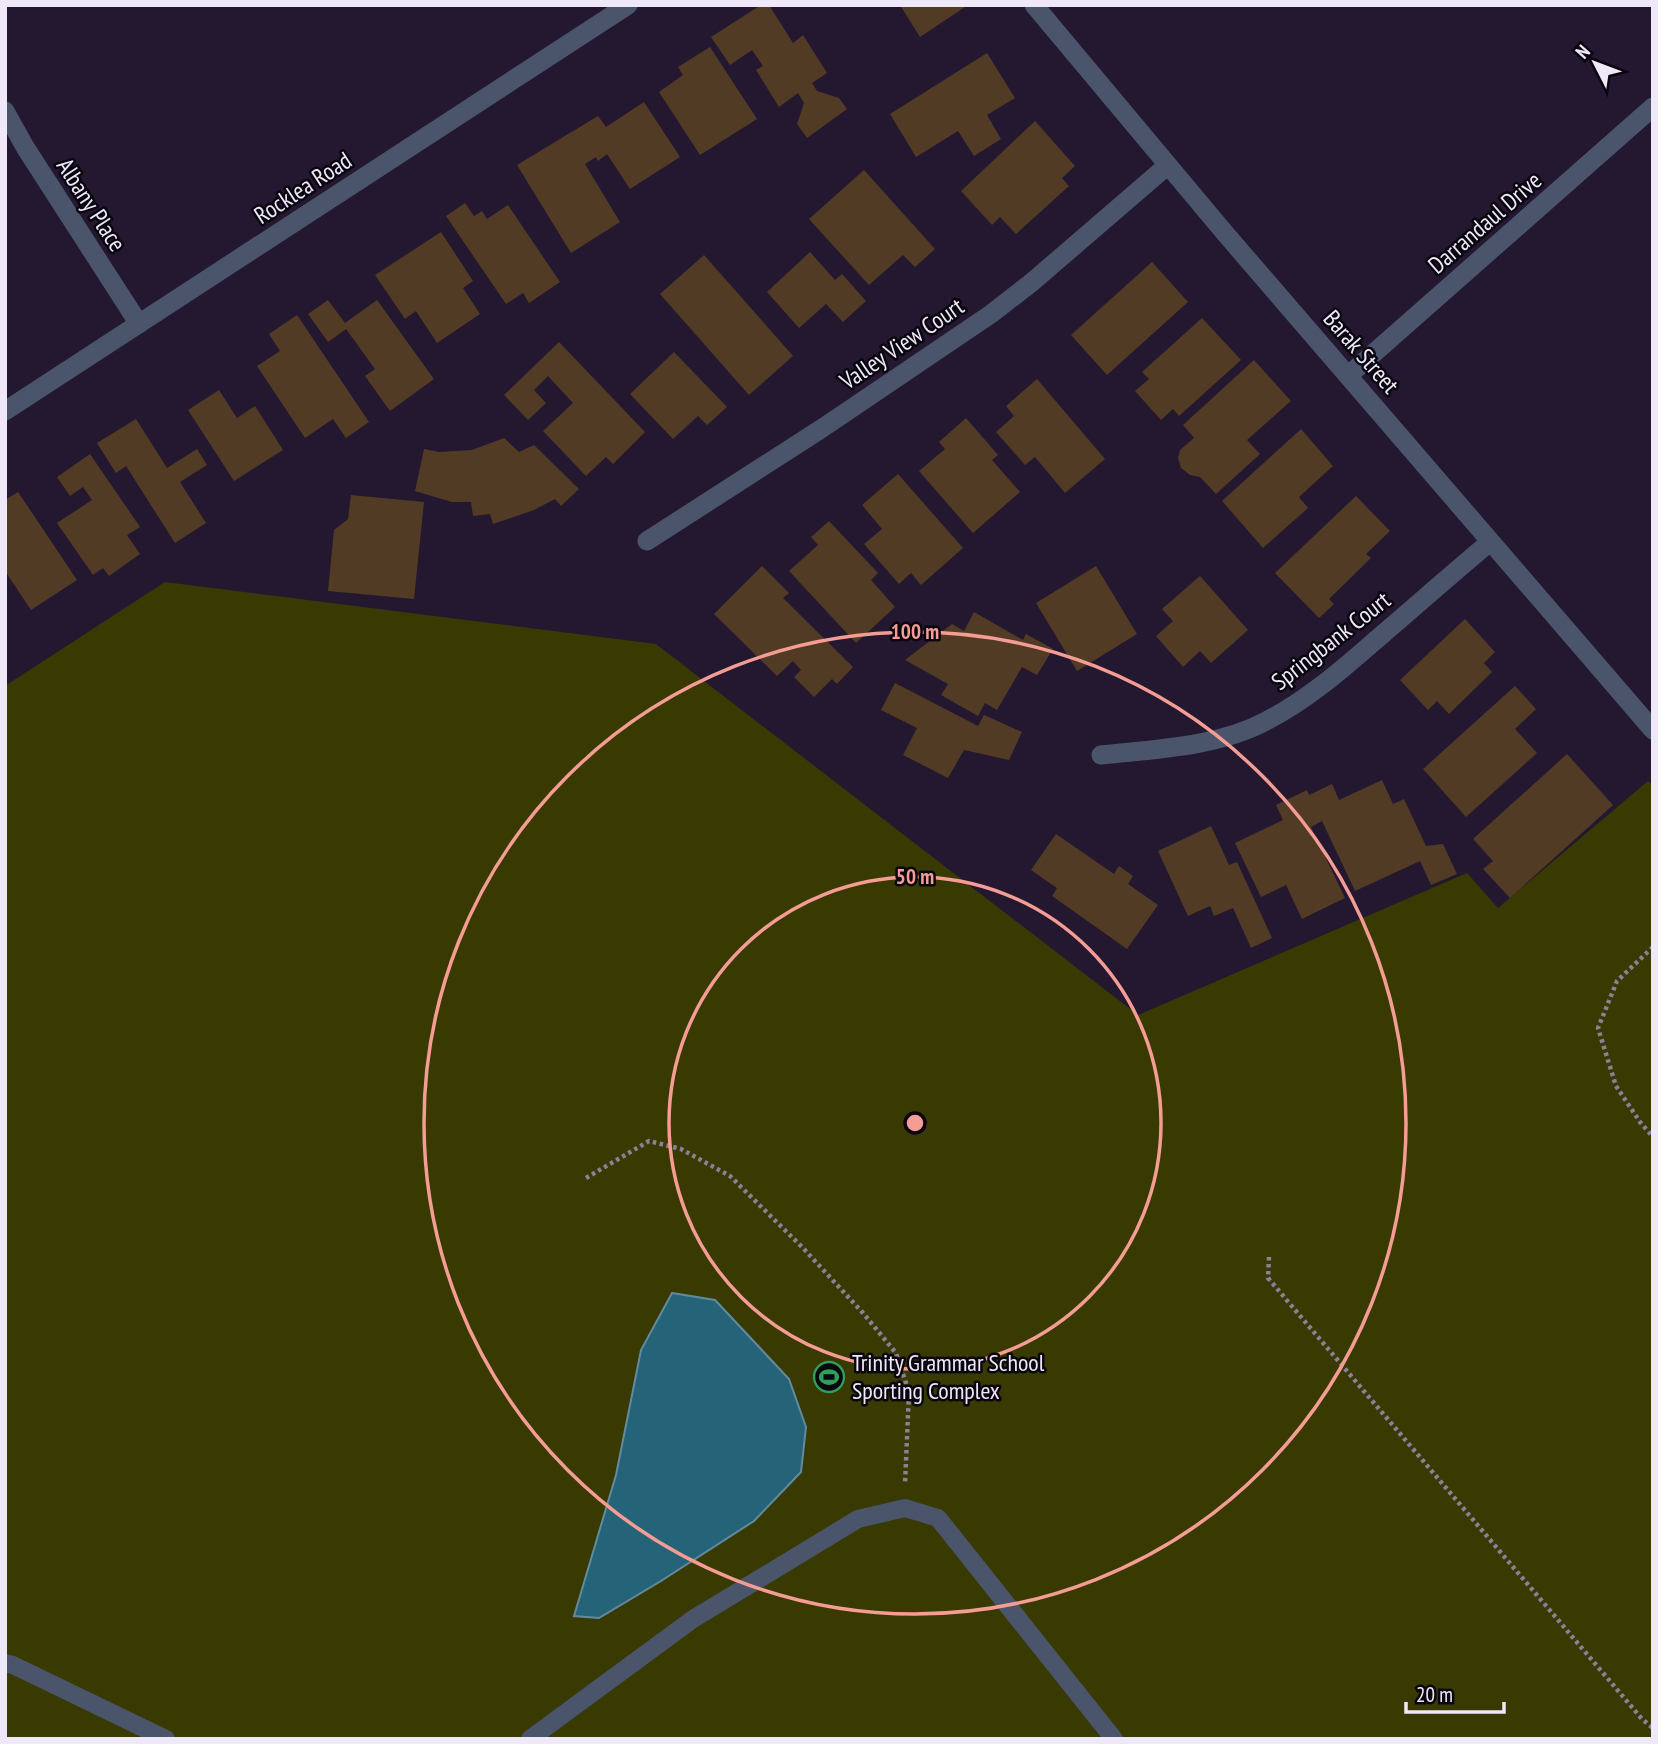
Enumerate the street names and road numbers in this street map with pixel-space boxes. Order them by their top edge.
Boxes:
street label: Rocklea Road [248,145,357,231]
street label: Albany Place [50,152,133,257]
street label: Darrandaul Drive [1422,165,1548,280]
street label: Valley View Court [833,291,970,397]
street label: Barak Street [1317,304,1406,400]
street label: Springbank Court [1265,584,1397,697]

